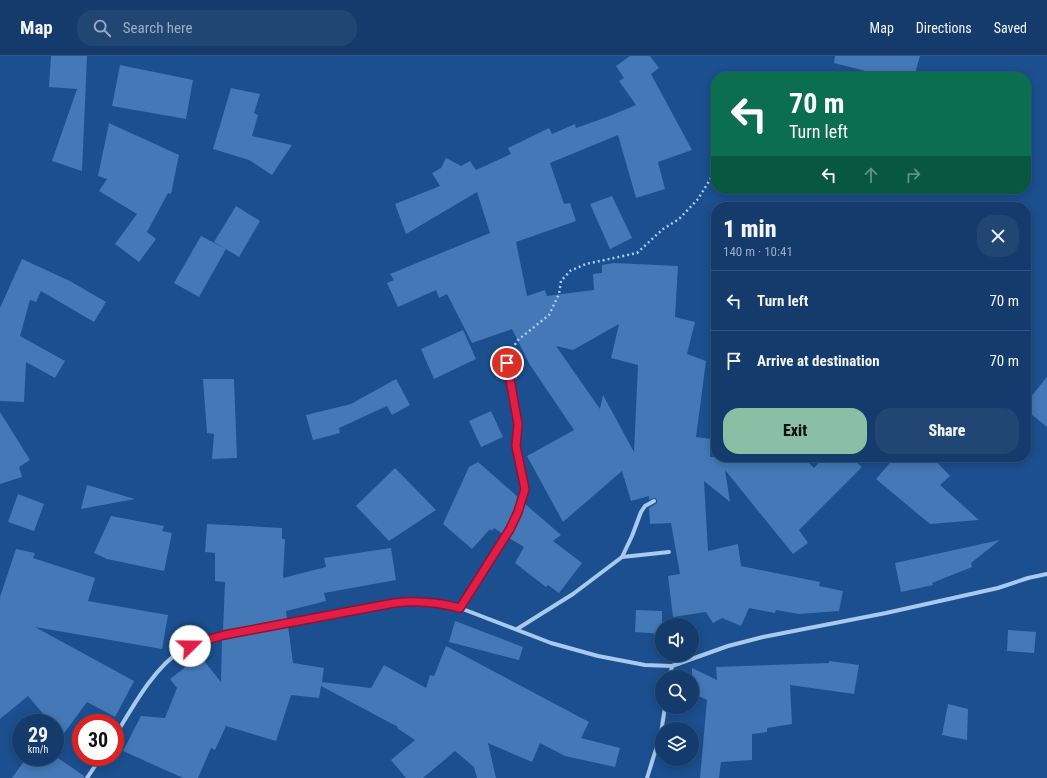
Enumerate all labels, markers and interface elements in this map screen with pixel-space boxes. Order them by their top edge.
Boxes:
search box [77,10,357,46]
text: Map [20,16,53,39]
icon: search [91,17,113,39]
text: Search here [123,19,193,37]
text: Map [870,20,894,36]
text: Directions [916,20,972,36]
text: Saved [994,20,1027,36]
text: 70 m [789,87,845,120]
icon: left [723,88,775,140]
text: Turn left [789,121,848,142]
icon: left [818,164,840,186]
icon: ahead [860,164,882,186]
icon: right [902,164,924,186]
text: 1 min [723,215,777,243]
button: close [977,215,1019,257]
text: 140 m · 10:41 [723,244,793,259]
icon: left [723,290,745,312]
text: Turn left [757,292,808,310]
text: 70 m [989,292,1019,310]
pin [490,346,524,380]
icon: arrive [723,350,745,372]
icon: arrive [496,352,518,374]
text: Arrive at destination [757,352,880,370]
text: 70 m [989,352,1019,370]
button: Exit [723,408,867,454]
button: Share [875,408,1019,454]
map controls [655,618,699,766]
button: sound [655,618,699,662]
position arrow [169,625,211,667]
button: search [655,670,699,714]
speed limit sign: 30 [72,714,124,766]
button: layers [655,722,699,766]
text: 29 [28,723,48,747]
text: km/h [28,744,48,755]

